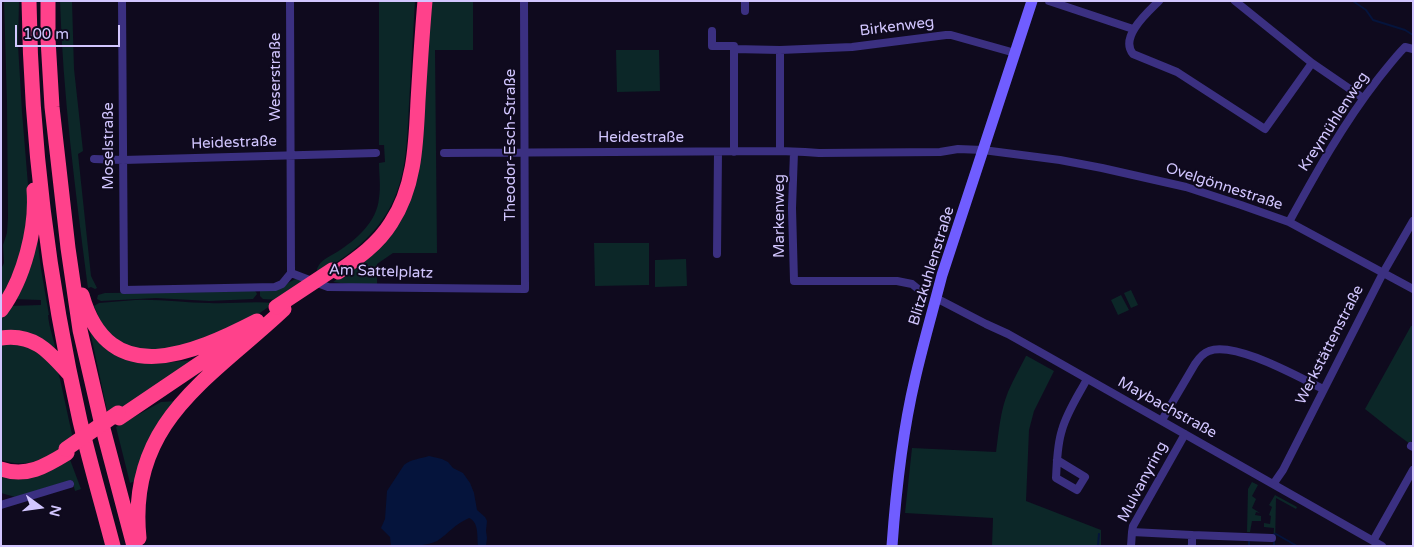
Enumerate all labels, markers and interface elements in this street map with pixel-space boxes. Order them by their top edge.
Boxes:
street label: Birkenweg [859,13,935,41]
scale bar [18,15,122,47]
text: 100 m [23,25,69,43]
street label: Weserstraße [267,32,285,122]
street label: Theodor-Esch-Straße [502,69,520,221]
street label: Kreymühlenweg [1295,69,1373,175]
street label: Moselstraße [100,102,118,190]
street label: Heidestraße [598,129,684,147]
street label: Heidestraße [191,133,277,153]
street label: Ovelgönnestraße [1163,160,1285,214]
street label: Markenweg [771,174,789,258]
street label: Blitzkuhlenstraße [905,204,959,328]
street label: Am Sattelplatz [328,261,434,283]
street label: Werkstättenstraße [1292,282,1368,408]
street label: Maybachstraße [1114,373,1220,443]
street label: Mulvanyring [1114,439,1172,525]
north arrow [15,482,65,532]
text: N [45,503,65,518]

